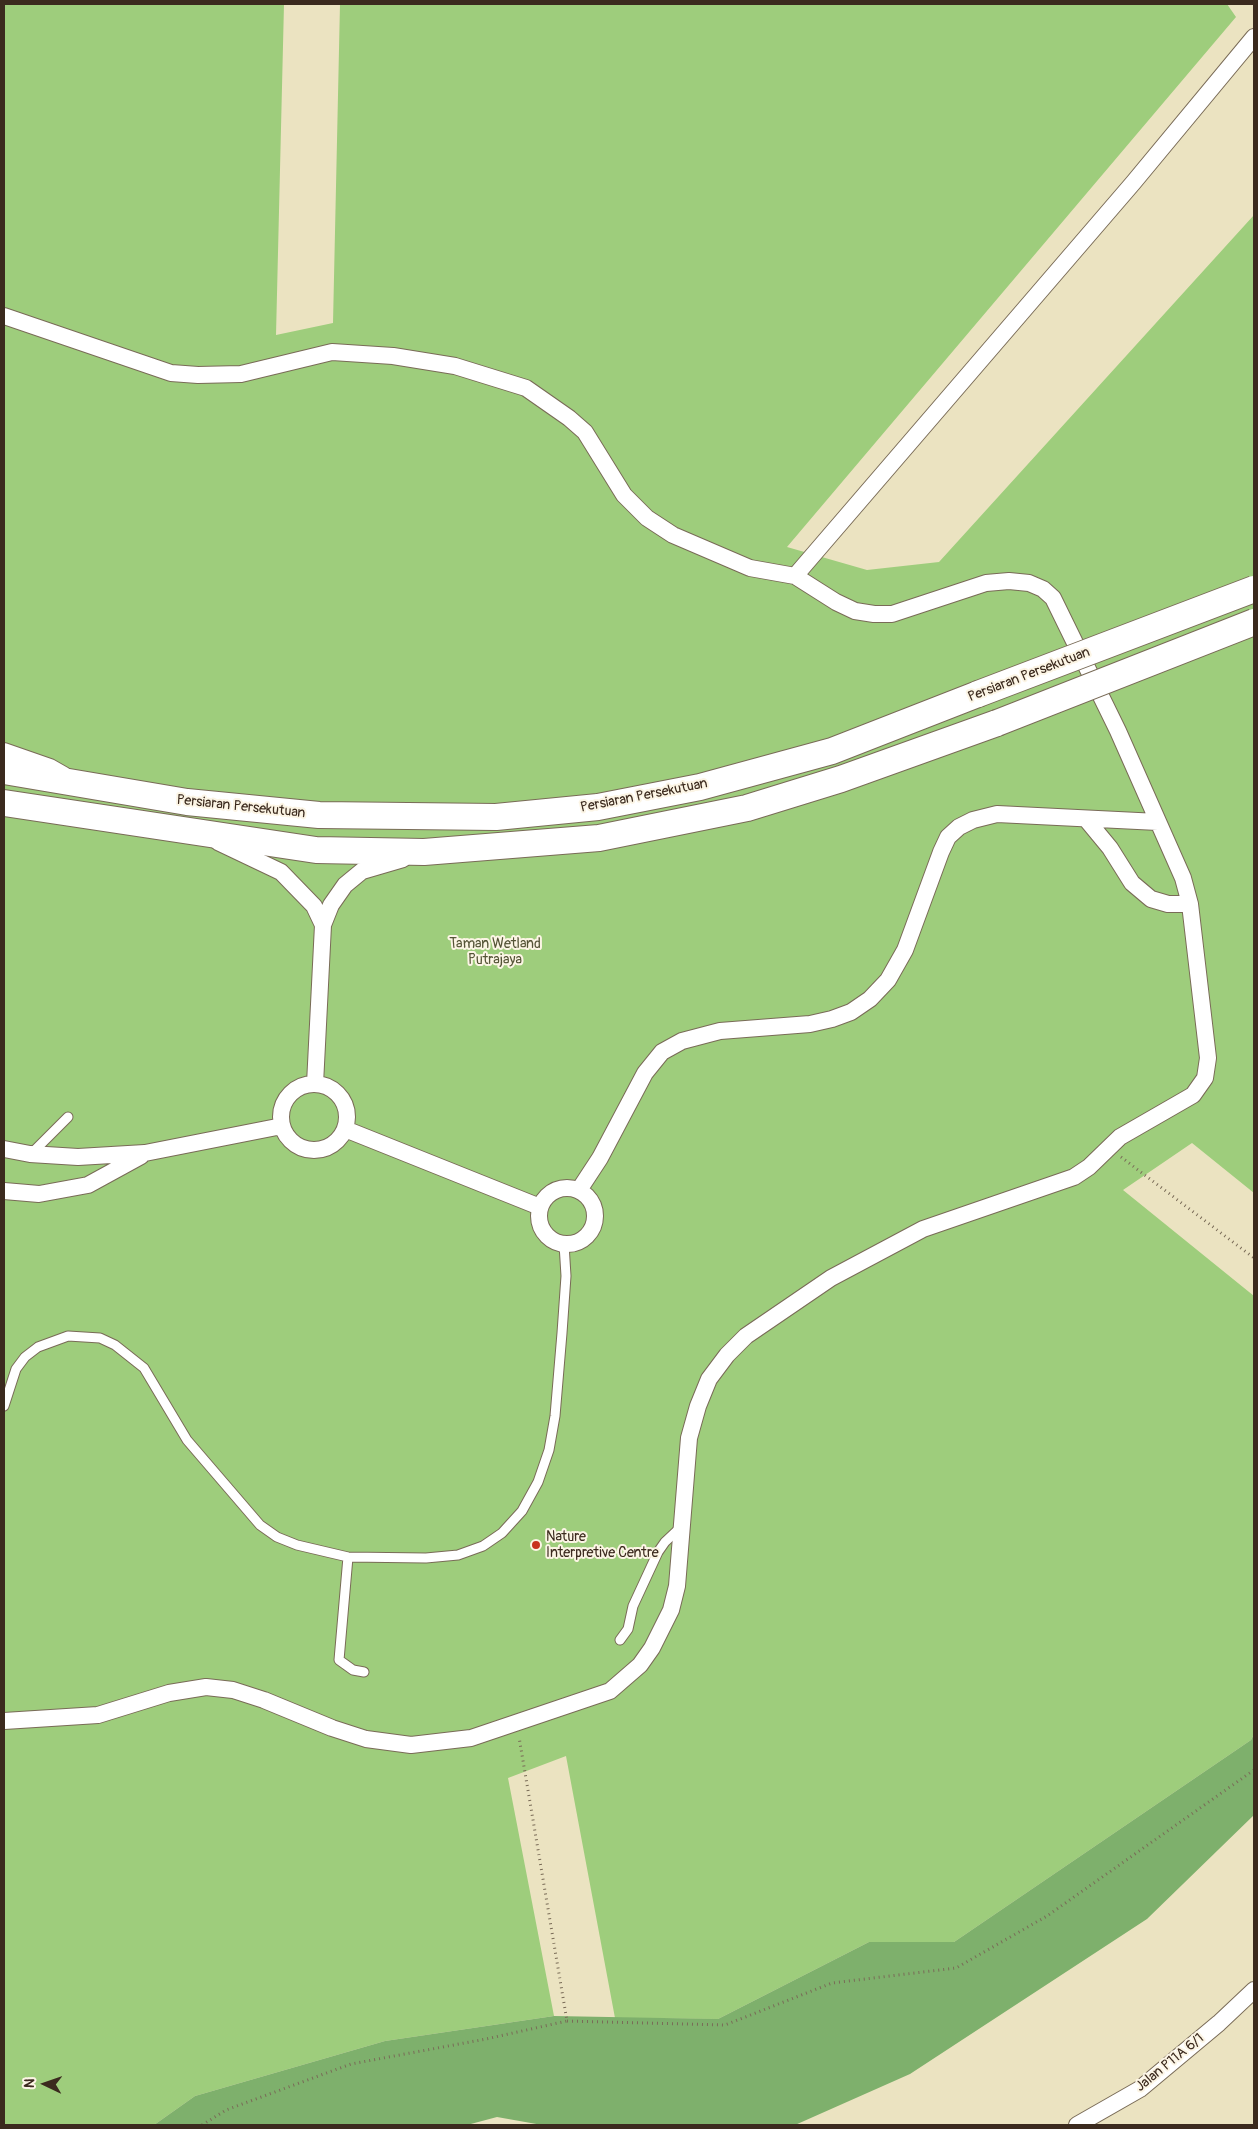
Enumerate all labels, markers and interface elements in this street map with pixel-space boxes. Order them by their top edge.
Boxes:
street label: Persiaran Persekutuan [966,644,1092,706]
street label: Persiaran Persekutuan [579,775,709,817]
street label: Persiaran Persekutuan [176,792,306,822]
park label: Taman Wetland Putrajaya [449,936,541,969]
place label: Nature Interpretive Centre [546,1529,659,1561]
marker: Nature Interpretive Centre [530,1539,542,1551]
street label: Jalan P11A 6/1 [1132,2030,1208,2096]
north arrow [20,2059,70,2109]
text: N [21,2078,38,2088]

